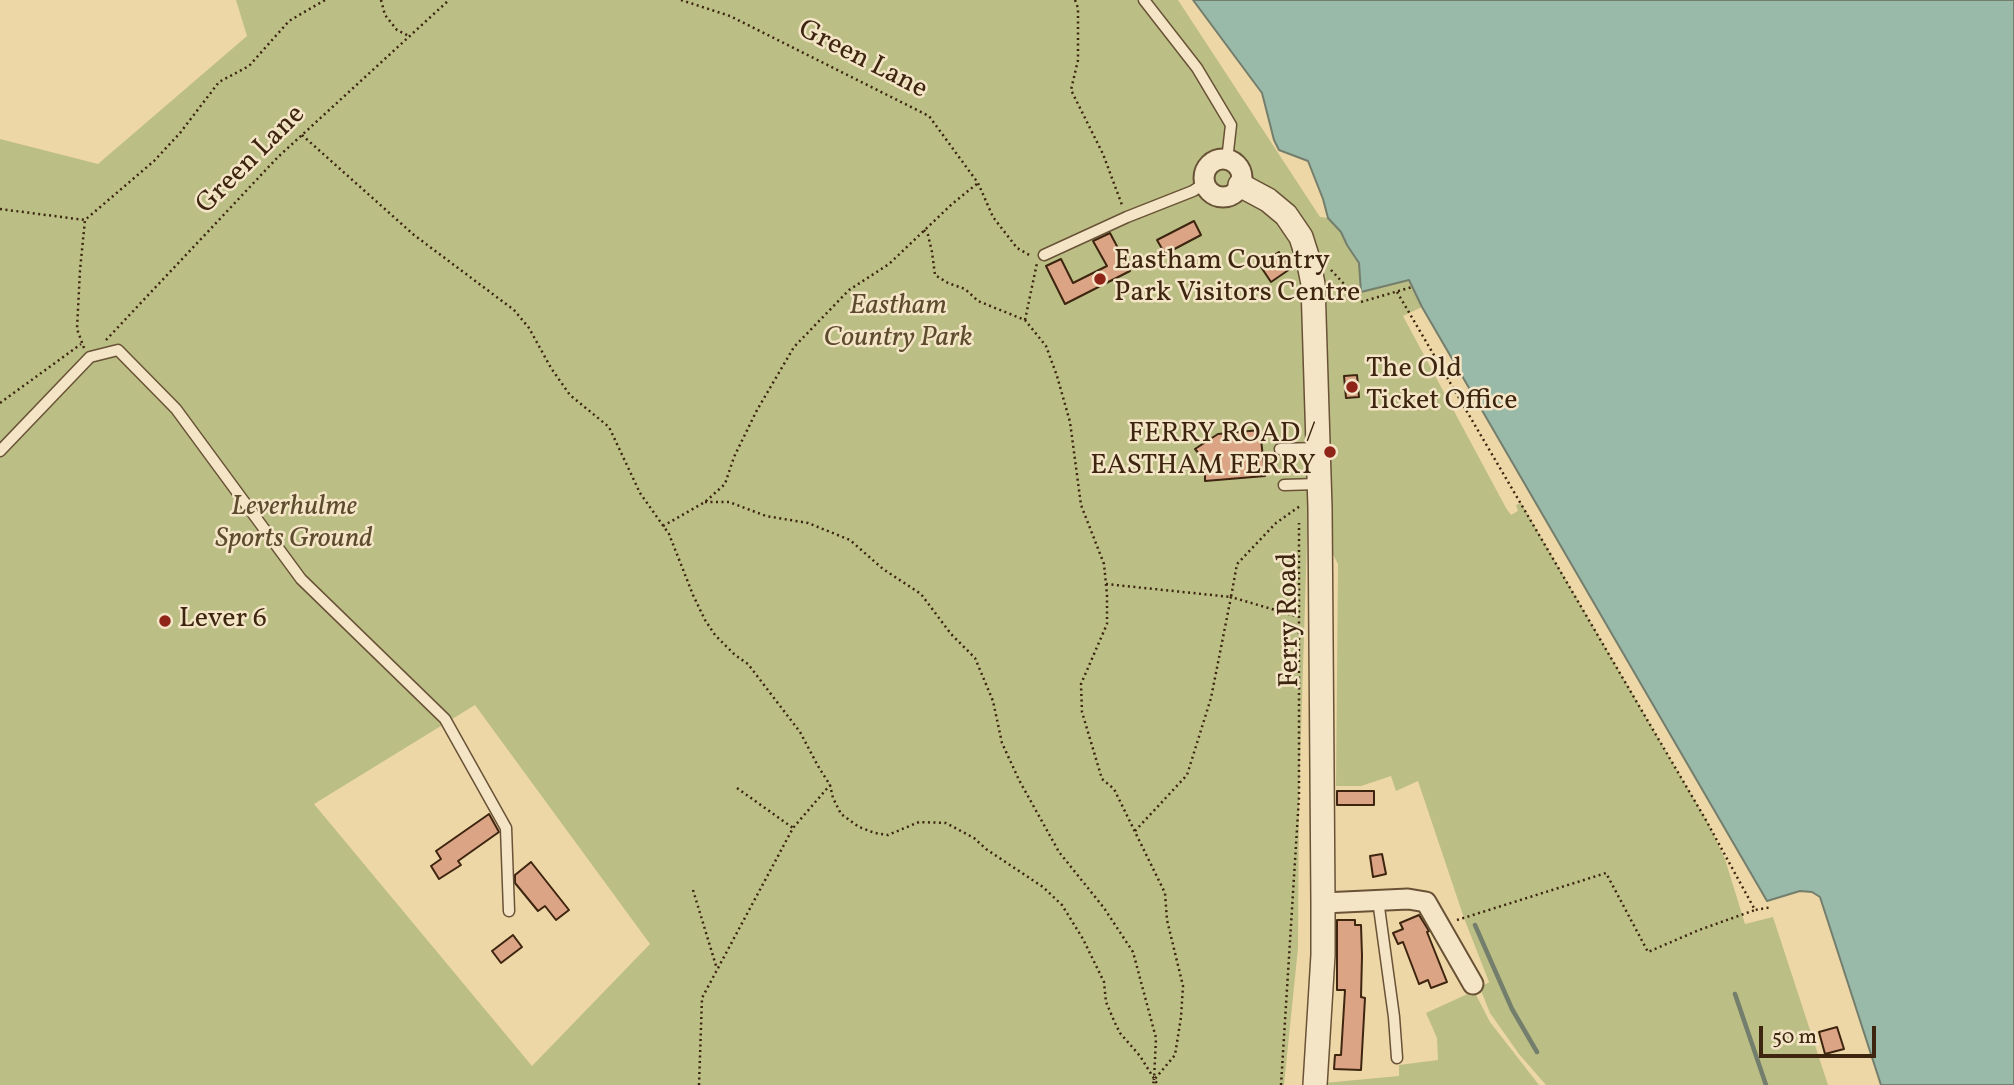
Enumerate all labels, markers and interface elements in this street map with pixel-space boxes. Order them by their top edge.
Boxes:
street label: Green Lane [792,14,932,108]
street label: Green Lane [190,99,314,223]
place label: Eastham Country Park Visitors Centre [1114,246,1360,312]
marker: Eastham Country Park Visitors Centre [1092,271,1108,287]
park label: Eastham Country Park [823,291,973,357]
place label: The Old Ticket Office [1366,354,1518,420]
marker: The Old Ticket Office [1344,379,1360,395]
place label: FERRY ROAD / EASTHAM FERRY [1090,419,1316,485]
marker: FERRY ROAD / EASTHAM FERRY [1322,444,1338,460]
park label: Leverhulme Sports Ground [215,492,373,558]
street label: Ferry Road [1273,552,1309,688]
place label: Lever 6 [179,604,267,638]
marker: Lever 6 [157,613,173,629]
scale bar [1762,1012,1879,1056]
text: 50 m [1772,1023,1817,1052]

